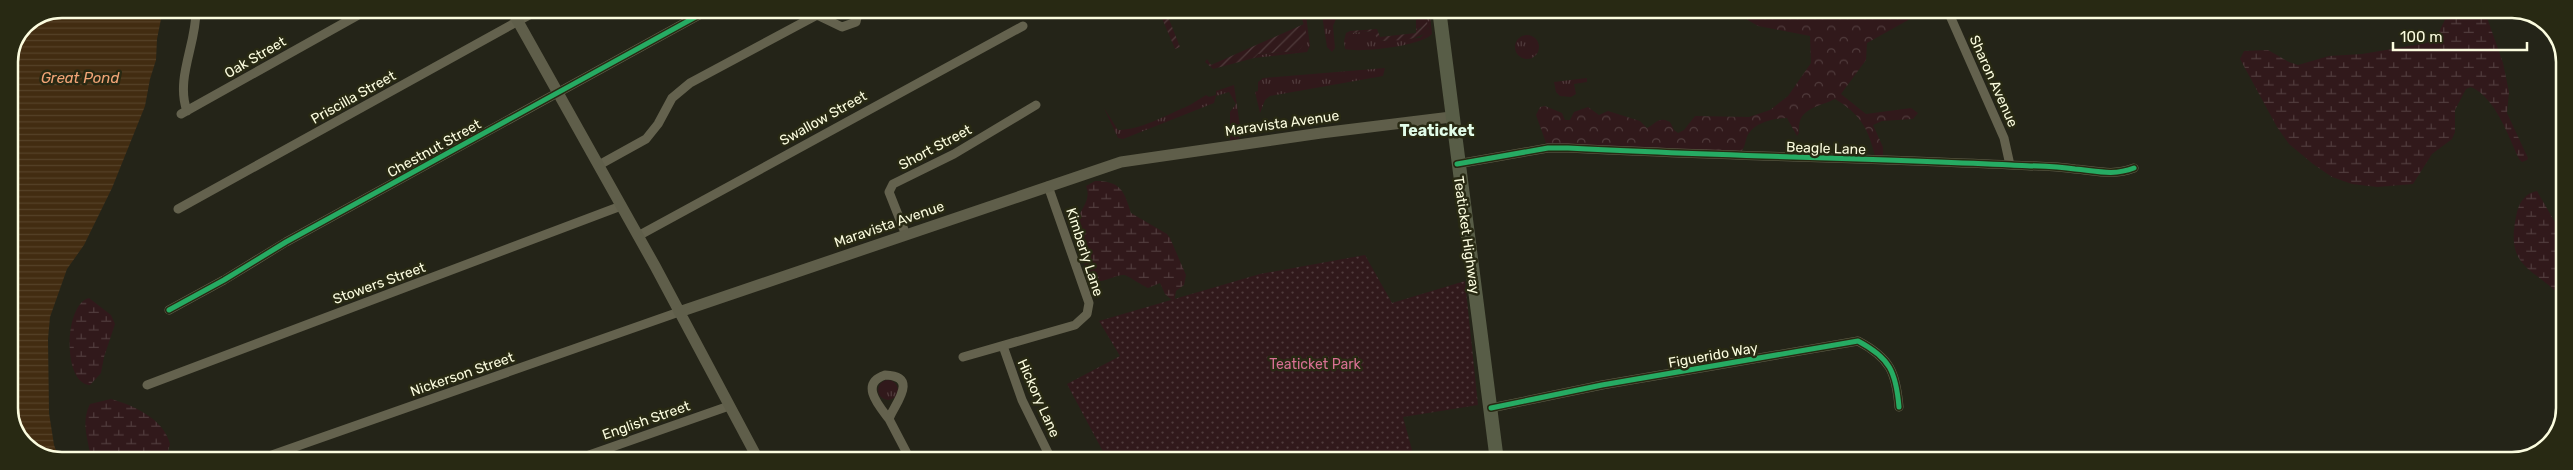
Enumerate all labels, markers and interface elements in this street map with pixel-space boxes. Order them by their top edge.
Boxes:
scale bar [2393,20,2527,52]
text: 100 m [2400,28,2442,46]
street label: Oak Street [221,33,289,82]
street label: Sharon Avenue [1966,33,2021,130]
street label: Priscilla Street [308,67,399,128]
water label: Great Pond [41,69,120,87]
street label: Swallow Street [777,87,870,149]
street label: Maravista Avenue [1224,107,1340,140]
street label: Chestnut Street [384,115,485,181]
street label: Short Street [896,121,975,174]
district label: Teaticket [1400,121,1475,140]
street label: Beagle Lane [1786,139,1866,158]
street label: Teaticket Highway [1450,175,1483,295]
street label: Maravista Avenue [832,198,947,251]
street label: Kimberly Lane [1062,206,1107,299]
street label: Stowers Street [331,259,428,308]
street label: Figuerido Way [1667,339,1759,372]
street label: Nickerson Street [408,349,517,400]
street label: Hickory Lane [1014,356,1063,440]
park label: Teaticket Park [1269,356,1362,373]
street label: English Street [600,397,693,443]

